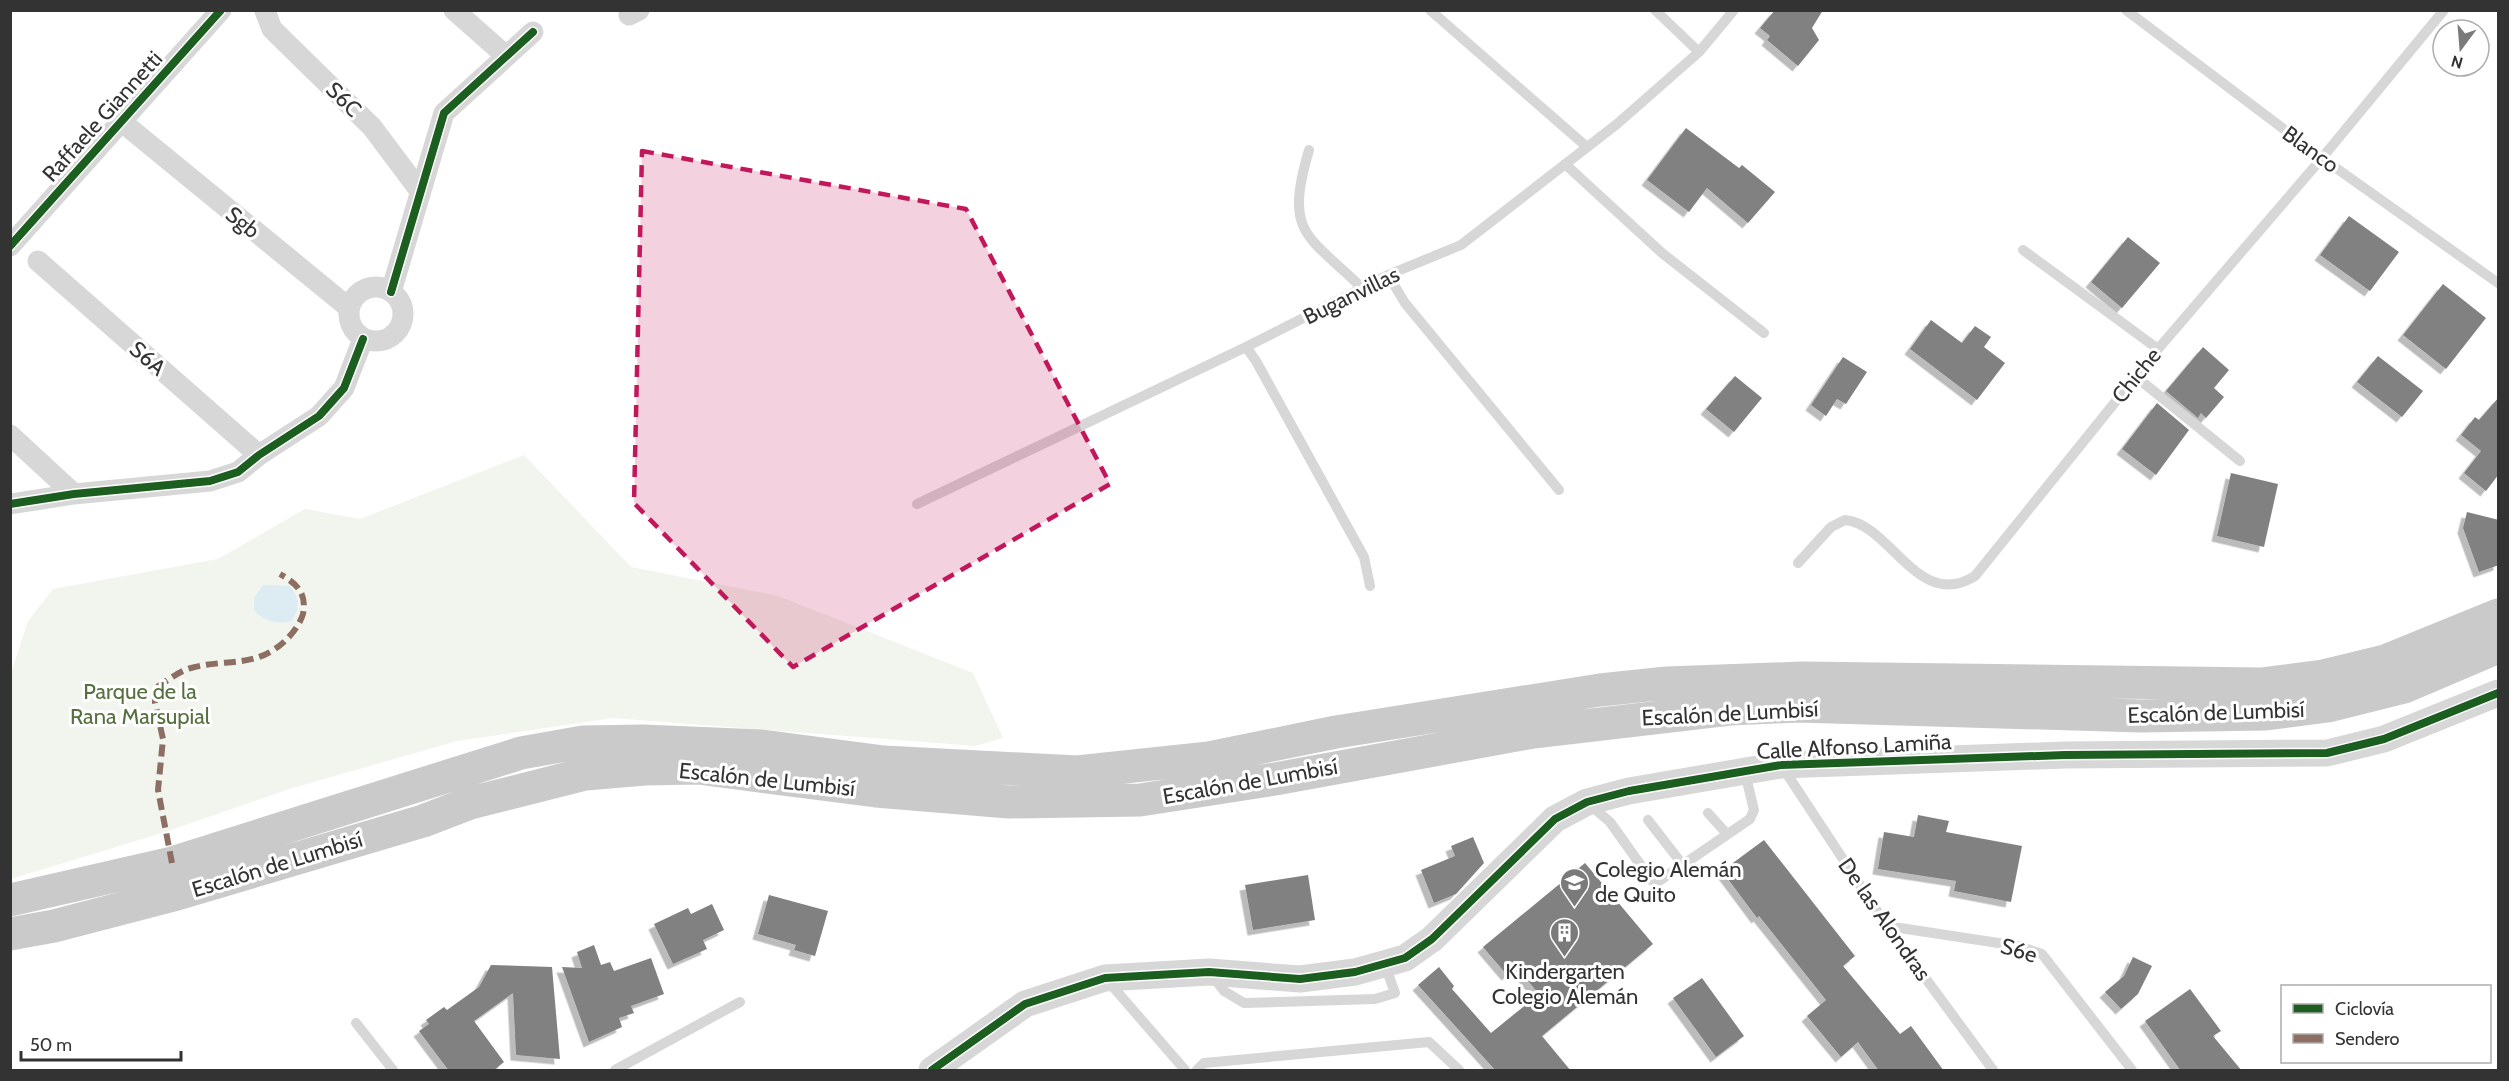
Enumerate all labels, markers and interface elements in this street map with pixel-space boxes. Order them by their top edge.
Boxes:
north arrow [2431,18,2491,78]
street label: Raffaele Giannetti [37,45,168,187]
text: N [2449,51,2465,73]
street label: S6C [320,76,367,123]
street label: Blanco [2277,120,2344,179]
street label: Sgb [220,201,265,244]
street label: Buganvillas [1299,261,1404,330]
street label: S6A [124,335,172,382]
street label: Chiche [2106,342,2167,408]
park label: Parque de la Rana Marsupial [70,678,211,730]
street label: Escalón de Lumbisí [1641,695,1819,732]
street label: Escalón de Lumbisí [2127,696,2305,729]
street label: Calle Alfonso Lamiña [1756,728,1953,765]
street label: Escalón de Lumbisí [1161,753,1340,810]
street label: Escalón de Lumbisí [678,757,857,802]
street label: Escalón de Lumbisí [189,826,366,903]
street label: De las Alondras [1832,853,1937,986]
place label: Colegio Alemán de Quito [1595,856,1742,908]
school or university icon: Colegio Alemán de Quito [1558,866,1590,908]
building icon: Kindergarten Colegio Alemán [1549,916,1581,958]
street label: S6e [1997,932,2040,969]
place label: Kindergarten Colegio Alemán [1492,958,1638,1010]
legend [2281,985,2491,1063]
text: Ciclovía [2335,998,2394,1020]
scale bar [21,1024,182,1062]
text: Sendero [2335,1028,2399,1050]
text: 50 m [30,1034,72,1056]

